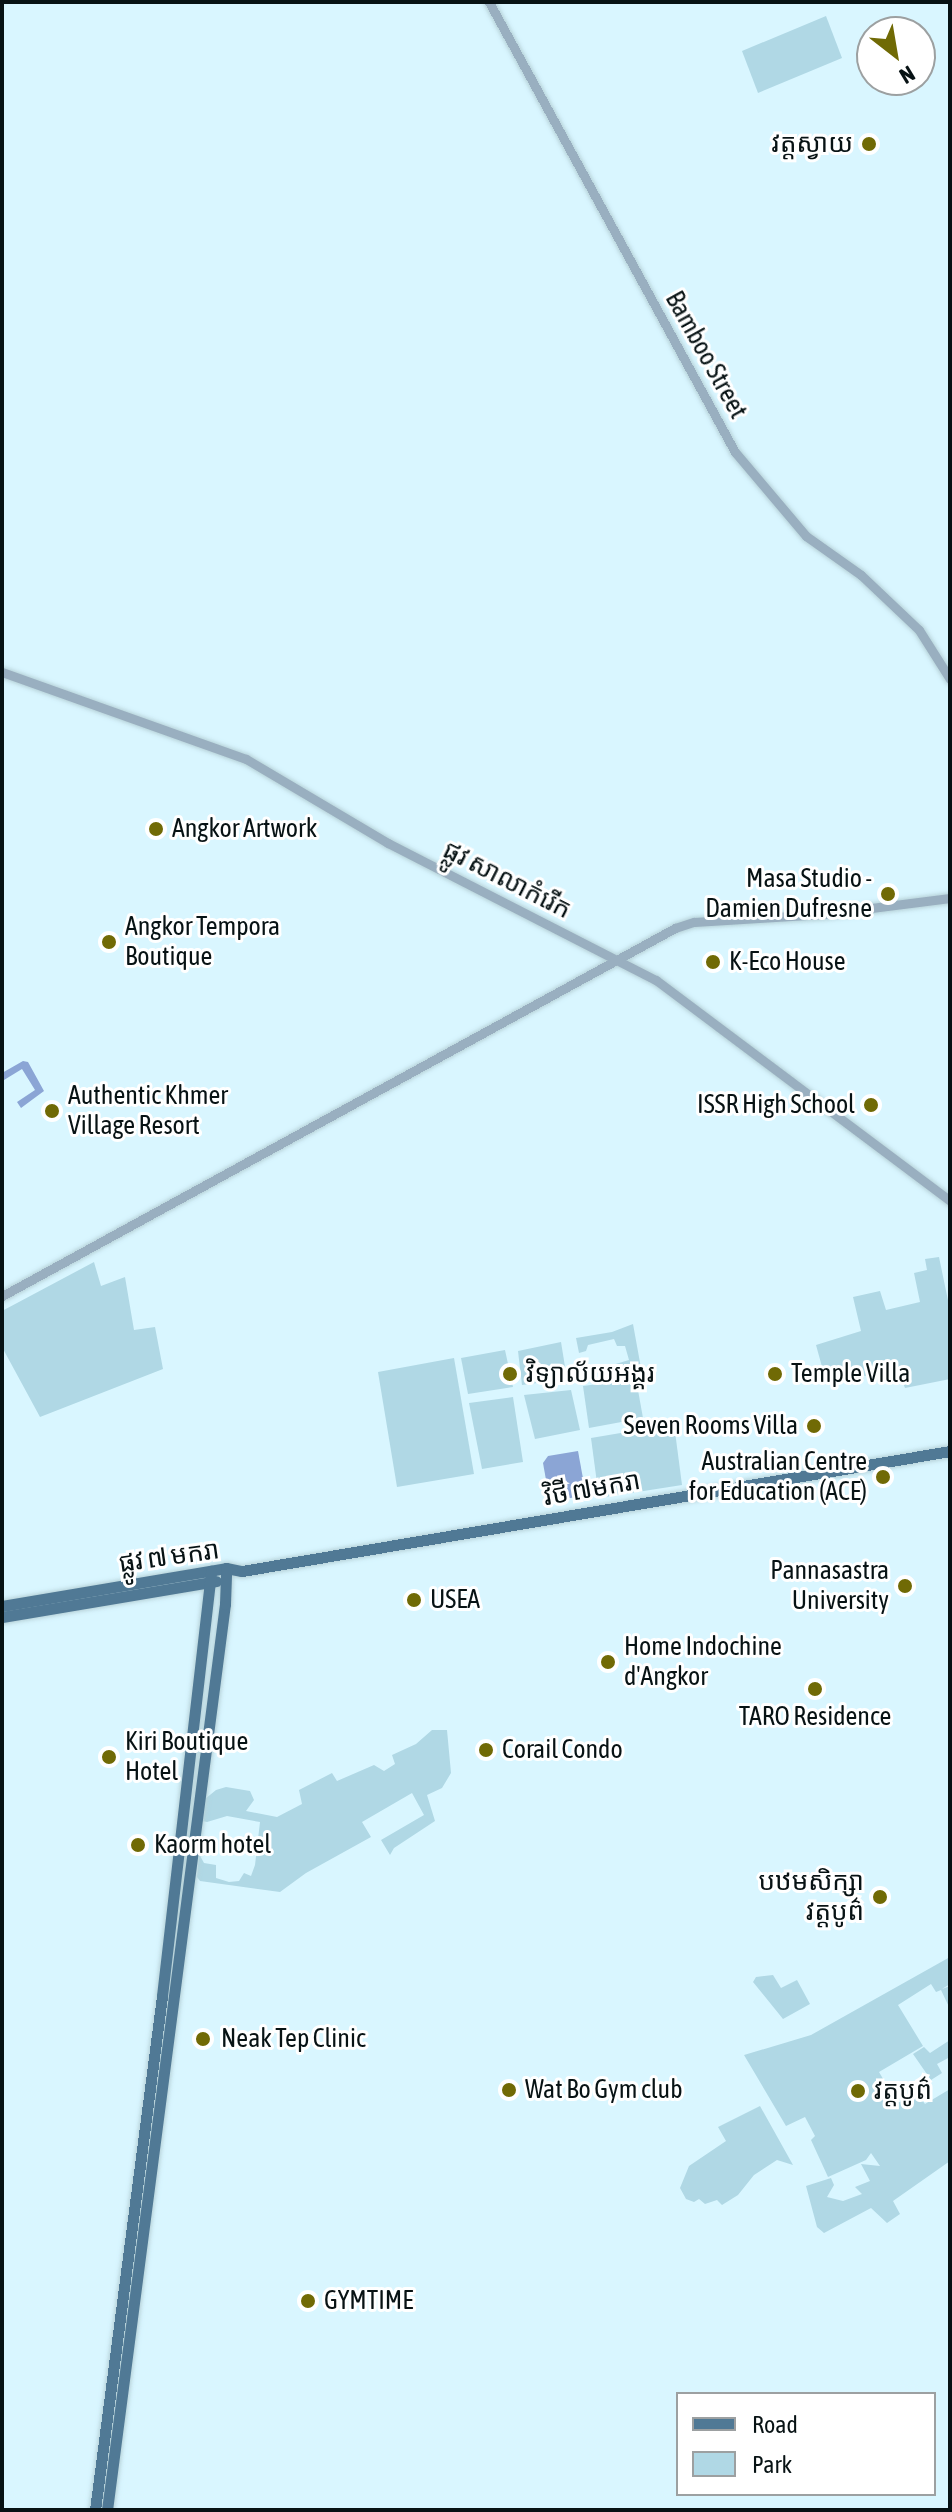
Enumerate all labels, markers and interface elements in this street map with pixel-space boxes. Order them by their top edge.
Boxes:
north arrow [856,16,936,96]
text: N [895,60,920,89]
place label: វត្តស្វាយ [772,128,853,160]
marker: វត្តស្វាយ [860,135,878,153]
street label: Bamboo Street [658,286,754,424]
place label: Angkor Artwork [172,813,317,845]
marker: Angkor Artwork [147,820,165,838]
street label: ផ្លូវ សាលាកំរើក [438,834,576,926]
place label: Masa Studio - Damien Dufresne [705,863,872,924]
marker: Masa Studio - Damien Dufresne [879,885,897,903]
place label: Angkor Tempora Boutique [125,911,280,972]
marker: Angkor Tempora Boutique [100,933,118,951]
place label: K-Eco House [729,946,846,978]
marker: K-Eco House [704,953,722,971]
place label: Authentic Khmer Village Resort [68,1080,228,1142]
place label: ISSR High School [697,1089,855,1121]
marker: ISSR High School [862,1096,880,1114]
marker: Authentic Khmer Village Resort [43,1102,61,1120]
place label: វិទ្យាល័យអង្គរ [526,1358,655,1390]
place label: Temple Villa [791,1358,910,1390]
marker: វិទ្យាល័យអង្គរ [501,1365,519,1383]
marker: Temple Villa [766,1365,784,1383]
place label: Seven Rooms Villa [624,1410,798,1442]
marker: Seven Rooms Villa [805,1417,823,1435]
place label: Australian Centre for Education (ACE) [689,1446,867,1508]
street label: វិថី ៧មករា [541,1465,643,1513]
marker: Australian Centre for Education (ACE) [874,1468,892,1486]
street label: ផ្លូវ ៧ មករា [117,1534,221,1580]
place label: Pannasastra University [770,1555,889,1616]
marker: Pannasastra University [896,1577,914,1595]
place label: USEA [430,1584,480,1616]
marker: USEA [405,1591,423,1609]
place label: Home Indochine d'Angkor [624,1631,782,1692]
marker: Home Indochine d'Angkor [599,1653,617,1671]
marker: TARO Residence [806,1680,824,1698]
place label: TARO Residence [739,1701,891,1733]
place label: Kiri Boutique Hotel [125,1726,248,1788]
place label: Corail Condo [502,1734,623,1766]
marker: Corail Condo [477,1741,495,1759]
marker: Kiri Boutique Hotel [100,1748,118,1766]
place label: Kaorm hotel [154,1829,271,1861]
marker: Kaorm hotel [129,1836,147,1854]
place label: បឋមសិក្សា វត្តបូព៌ [759,1866,864,1928]
marker: បឋមសិក្សា វត្តបូព៌ [871,1888,889,1906]
place label: Neak Tep Clinic [221,2023,366,2055]
marker: Neak Tep Clinic [192,2028,214,2050]
place label: Wat Bo Gym club [525,2074,682,2106]
place label: វត្តបូព៌ [874,2075,932,2107]
marker: Wat Bo Gym club [500,2081,518,2099]
marker: វត្តបូព៌ [849,2082,867,2100]
place label: GYMTIME [324,2285,413,2317]
marker: GYMTIME [299,2292,317,2310]
legend [676,2392,936,2496]
text: Road [752,2411,798,2438]
text: Park [752,2451,792,2478]

